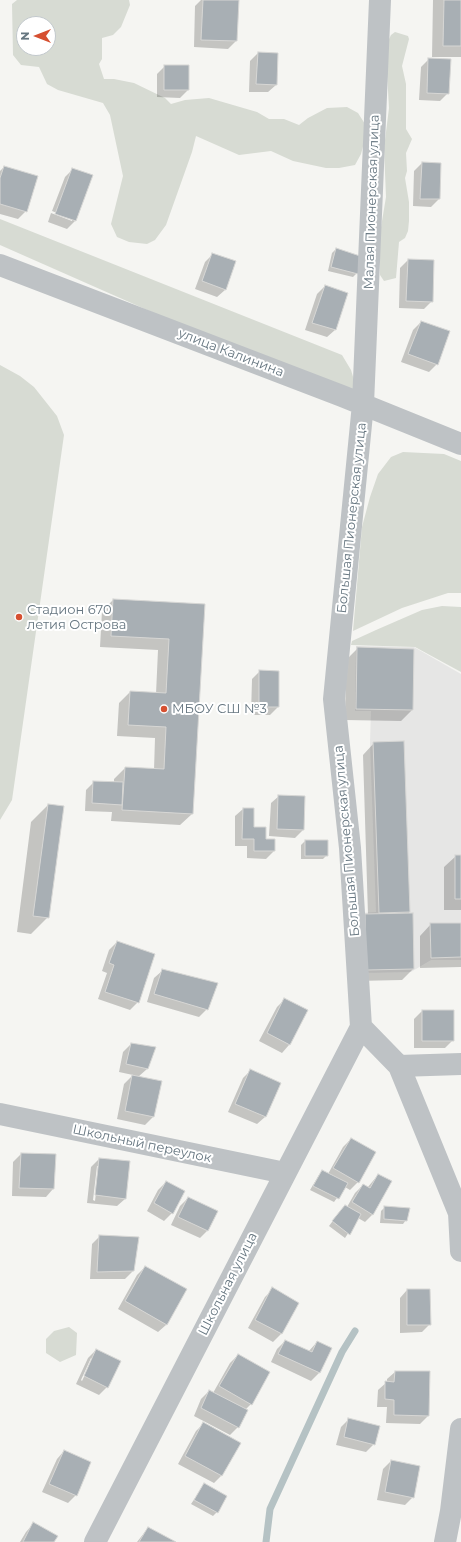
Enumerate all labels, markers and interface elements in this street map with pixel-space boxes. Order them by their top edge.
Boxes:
north arrow [16,16,56,56]
text: N [18,32,32,40]
street label: Малая Пионерская улица [361,114,383,290]
street label: улица Калинина [176,326,286,380]
street label: Большая Пионерская улица [334,422,370,614]
place label: Стадион 670 летия Острова [27,602,126,633]
marker: Стадион 670 летия Острова [14,612,24,622]
place label: МБОУ СШ №3 [172,701,267,717]
marker: МБОУ СШ №3 [159,704,169,714]
street label: Большая Пионерская улица [331,745,363,937]
street label: Школьный переулок [71,1122,213,1166]
street label: Школьная улица [195,1230,261,1338]

